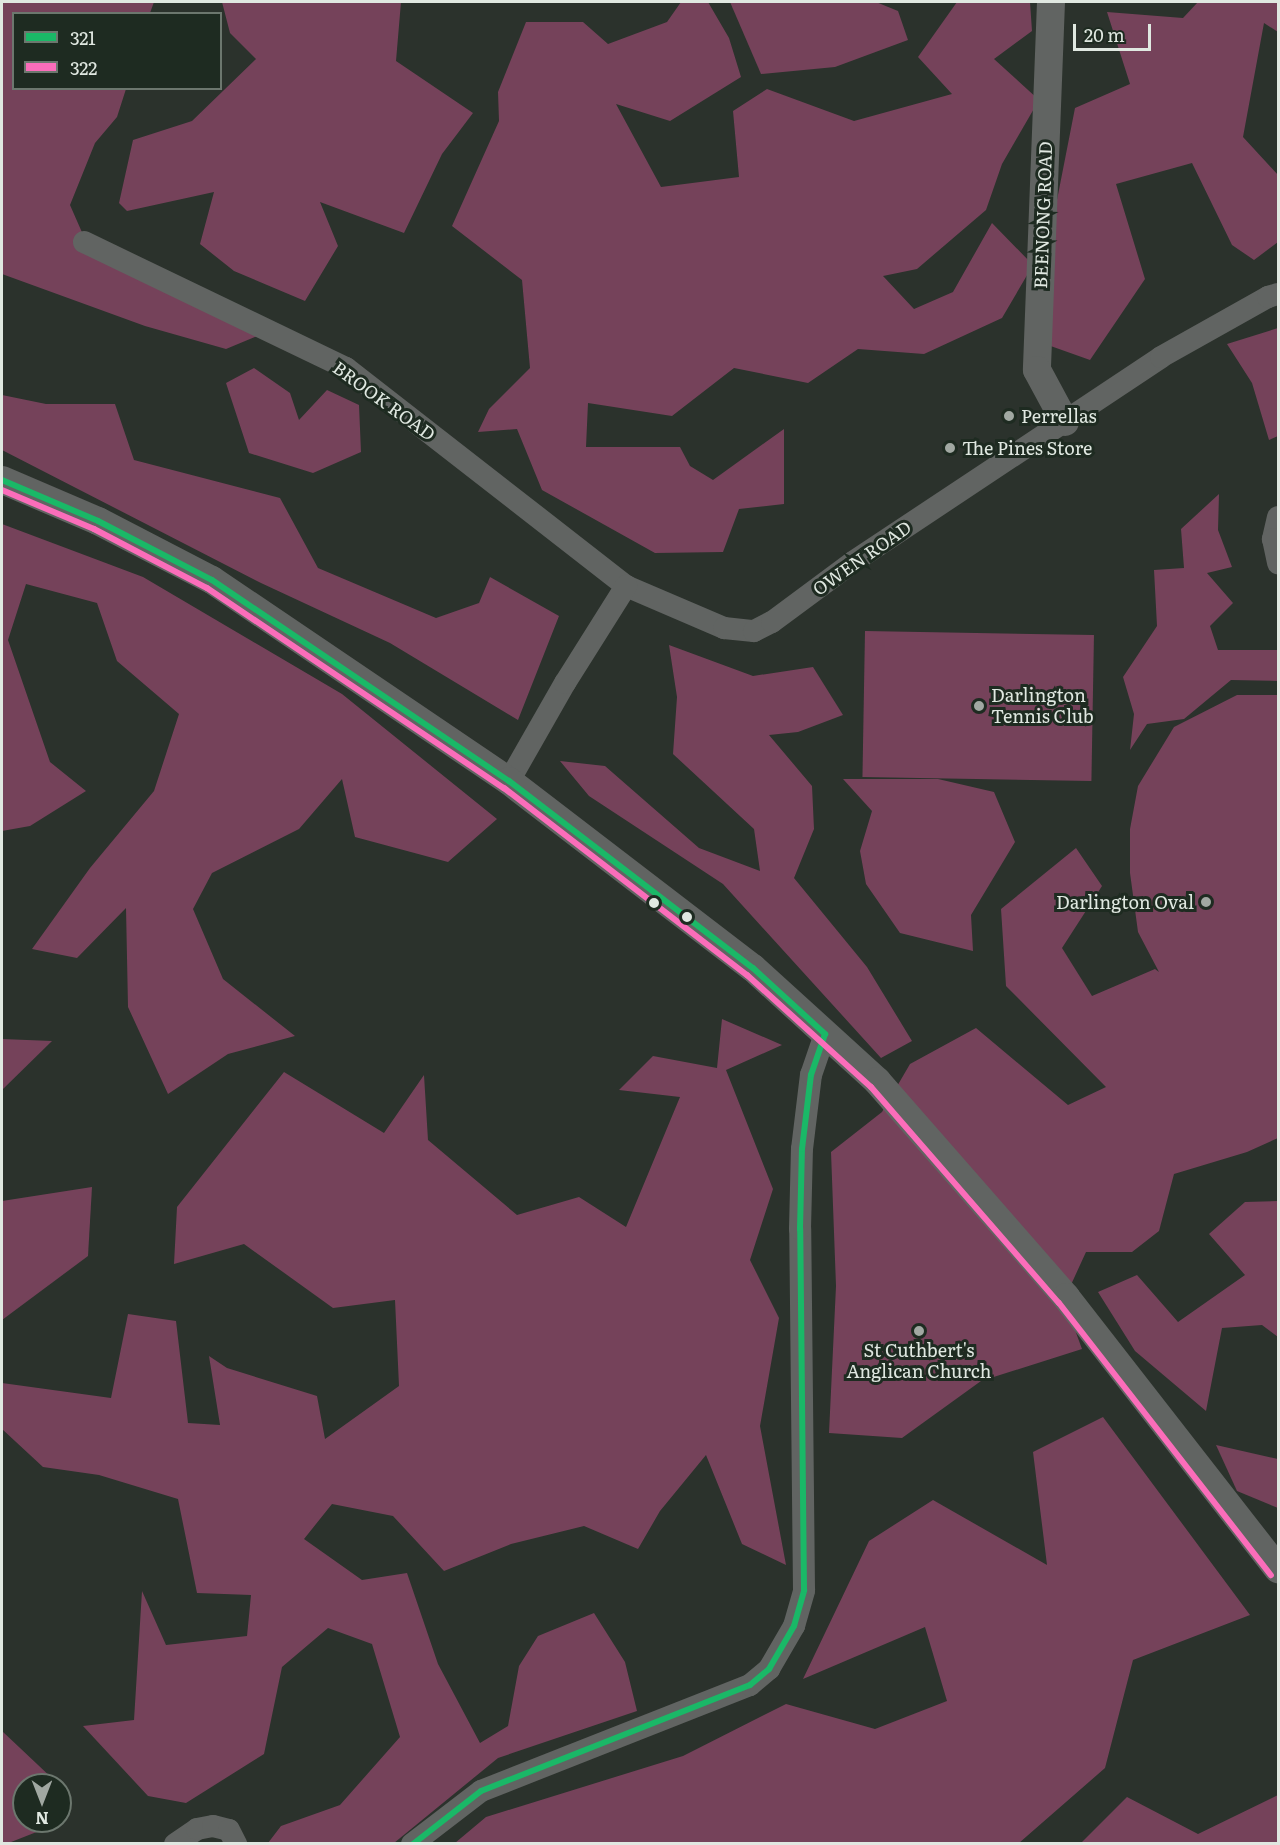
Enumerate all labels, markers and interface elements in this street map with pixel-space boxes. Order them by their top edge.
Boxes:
legend [12,12,222,90]
scale bar [1076,12,1154,50]
text: 20 m [1084,21,1125,48]
text: 321 [70,24,96,51]
text: 322 [70,54,97,81]
street label: BEENONG ROAD [1030,141,1056,289]
street label: BROOK ROAD [329,357,439,445]
place label: Perrellas [1021,405,1097,427]
marker: Perrellas [1002,409,1016,423]
place label: The Pines Store [962,437,1092,459]
marker: The Pines Store [943,441,957,455]
street label: OWEN ROAD [809,516,915,600]
place label: Darlington Tennis Club [991,685,1094,728]
marker: Darlington Tennis Club [972,699,986,713]
place label: Darlington Oval [1056,891,1194,913]
marker: Darlington Oval [1199,895,1213,909]
unlabelled marker [648,897,660,909]
unlabelled marker [681,911,693,923]
marker: St Cuthbert's Anglican Church [912,1324,926,1338]
place label: St Cuthbert's Anglican Church [846,1340,992,1382]
north arrow [12,1773,72,1833]
text: N [35,1807,49,1831]

